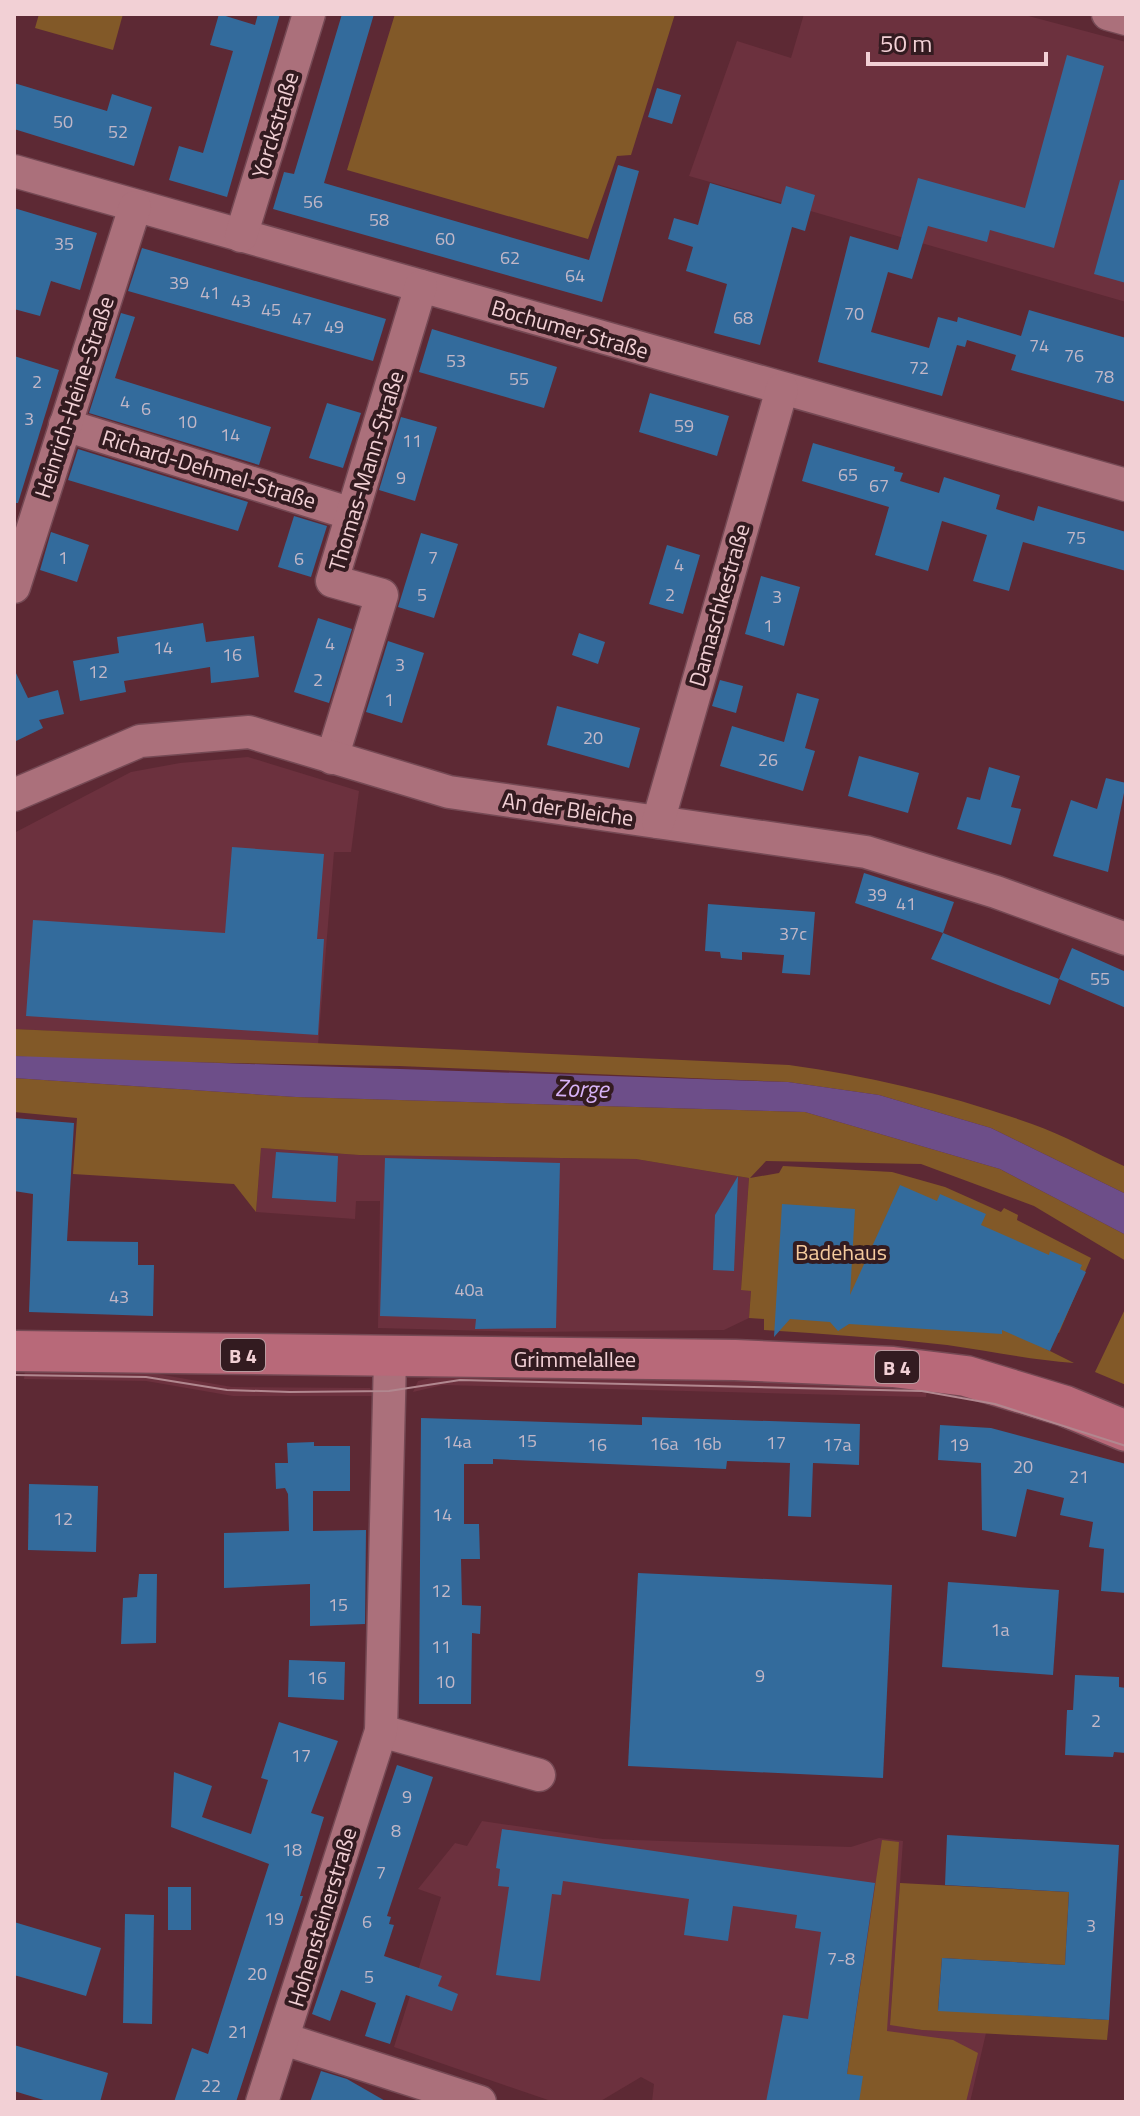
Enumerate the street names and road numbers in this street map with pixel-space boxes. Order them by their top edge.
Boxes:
street label: Yorckstraße [243,68,307,182]
street label: Bochumer Straße [487,290,653,368]
street label: Heinrich-Heine-Straße [25,292,123,502]
street label: Thomas-Mann-Straße [319,367,413,575]
street label: Richard-Dehmel-Straße [98,420,320,518]
street label: Damaschkestraße [680,520,758,690]
street label: An der Bleiche [500,783,636,835]
road number: B 4 [221,1339,265,1371]
street label: Grimmelallee [514,1342,636,1376]
road number: B 4 [875,1351,919,1383]
street label: Hohensteinerstraße [279,1823,365,2011]

